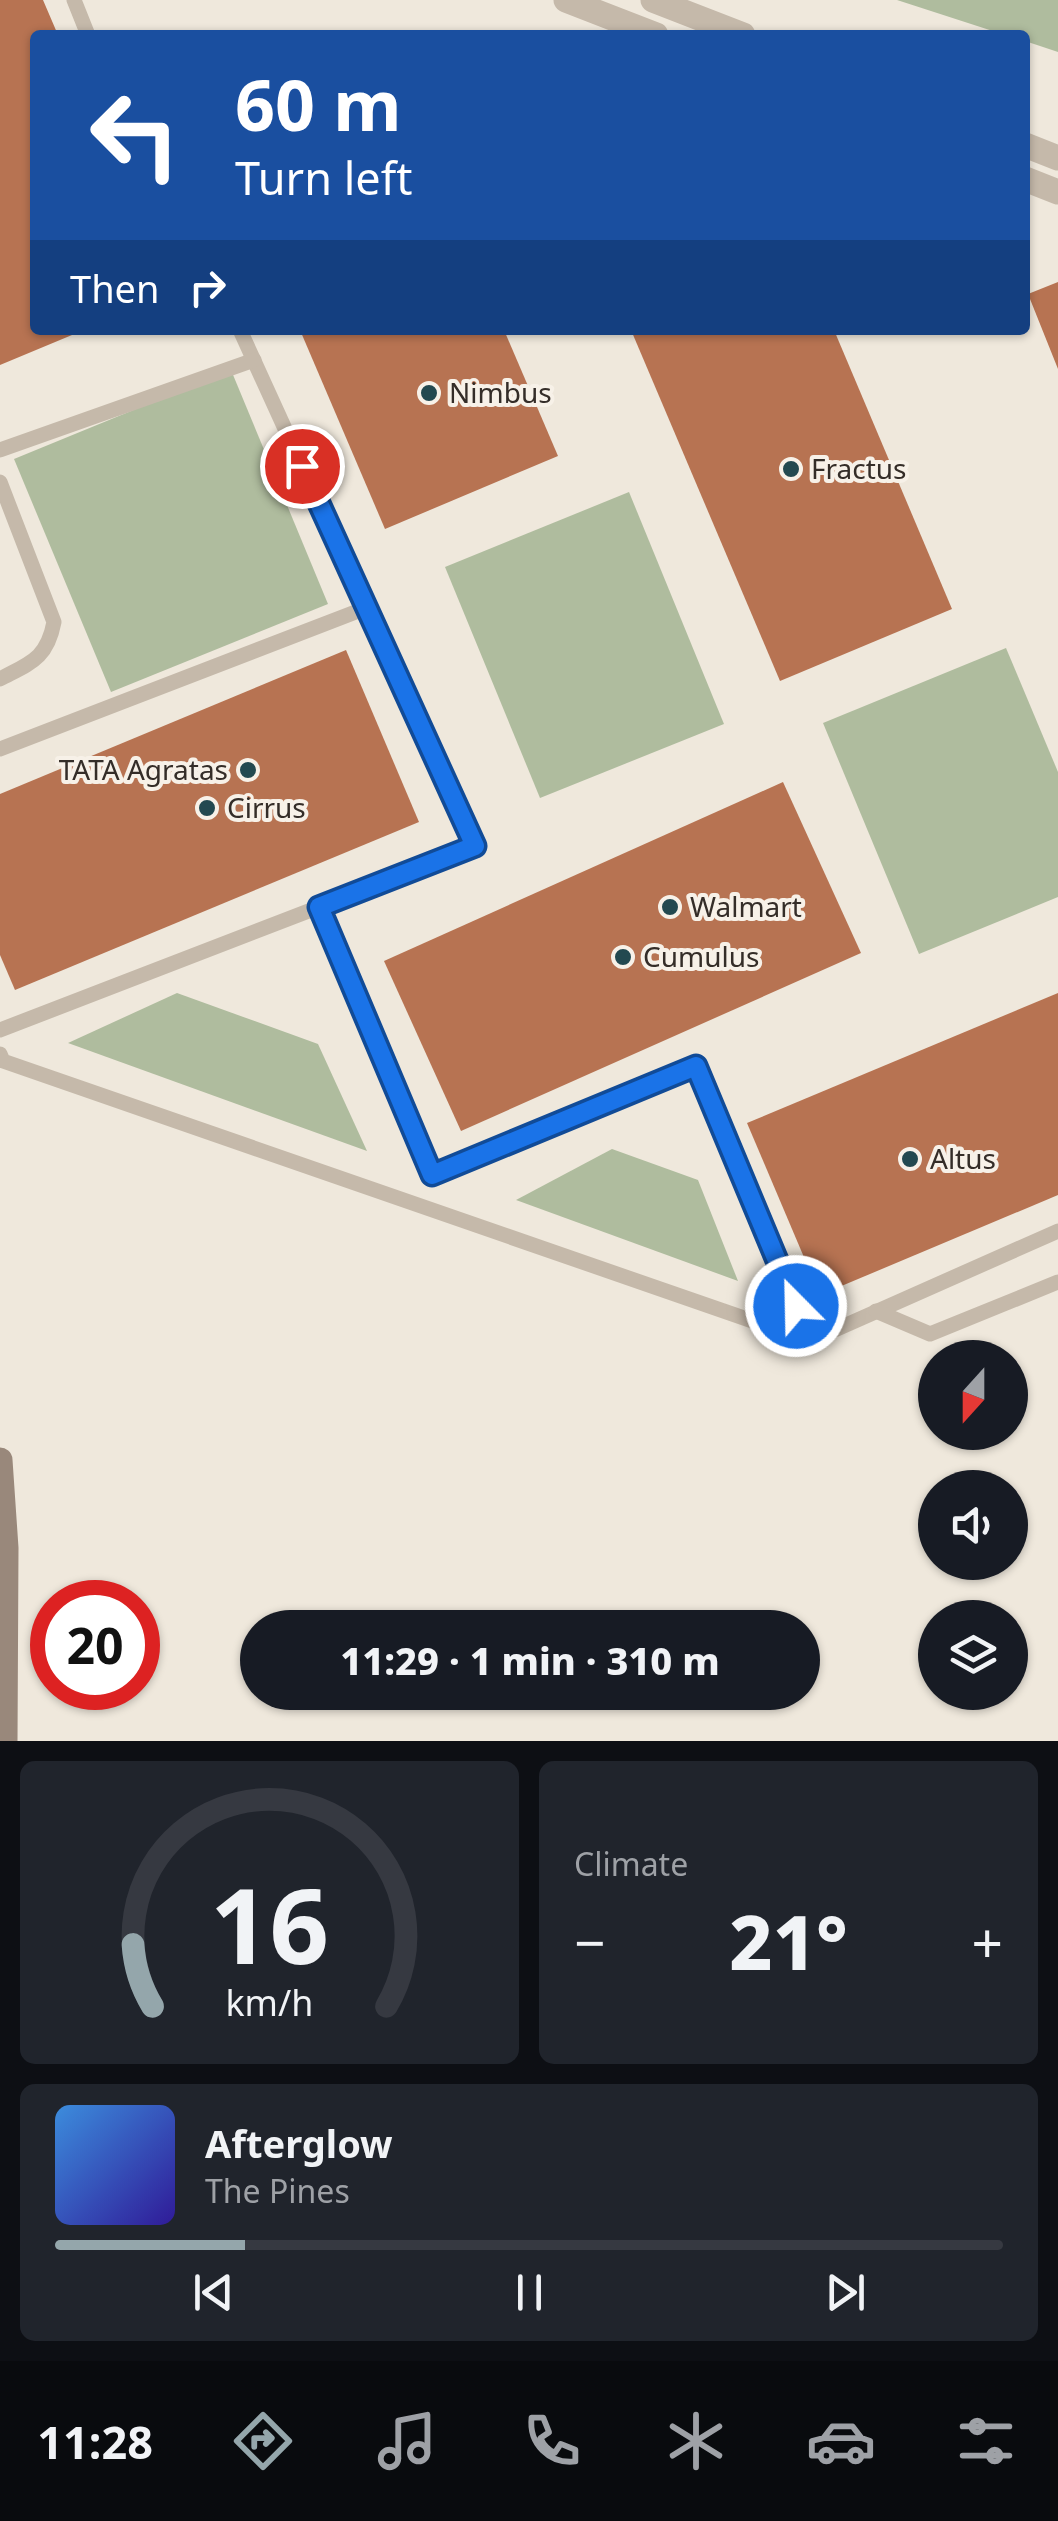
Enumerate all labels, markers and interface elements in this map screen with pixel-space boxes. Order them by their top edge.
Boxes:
text: 60 m [235,56,402,152]
icon: left [70,70,200,200]
text: Turn left [235,147,412,208]
icon: right [180,260,235,315]
text: Then [70,262,160,314]
place label: Nimbus [449,373,552,411]
marker: Nimbus [418,382,440,404]
pin [260,424,345,509]
icon: arrive [275,439,330,494]
place label: Fractus [811,449,907,487]
marker: Fractus [780,458,802,480]
place label: TATA Agratas [59,750,228,788]
marker: TATA Agratas [237,759,259,781]
place label: Cirrus [227,788,306,826]
marker: Cirrus [196,797,218,819]
place label: Walmart [690,887,802,925]
marker: Walmart [659,896,681,918]
place label: Cumulus [643,937,759,975]
marker: Cumulus [612,946,634,968]
place label: Altus [930,1139,996,1177]
marker: Altus [899,1148,921,1170]
position arrow [744,1254,848,1358]
north arrow [918,1340,1028,1450]
map controls [918,1340,1028,1710]
button: sound [918,1470,1028,1580]
speed limit sign: 20 [30,1580,160,1710]
button: layers [918,1600,1028,1710]
text: 11:29 · 1 min · 310 m [340,1634,720,1686]
text: Climate [574,1842,688,1885]
text: 16 [210,1853,329,1994]
text: 21° [729,1890,848,1992]
text: − [574,1904,605,1979]
text: + [972,1904,1003,1979]
text: km/h [226,1978,313,2026]
text: Afterglow [205,2117,393,2169]
text: The Pines [205,2169,350,2212]
icon: previous [186,2265,241,2320]
icon: pause [502,2265,557,2320]
icon: next [818,2265,873,2320]
icon: directions [228,2406,298,2476]
icon: music [372,2406,442,2476]
icon: phone [517,2406,587,2476]
icon: climate [661,2406,731,2476]
icon: car [806,2406,876,2476]
icon: filters [951,2406,1021,2476]
text: 11:28 [37,2411,153,2472]

